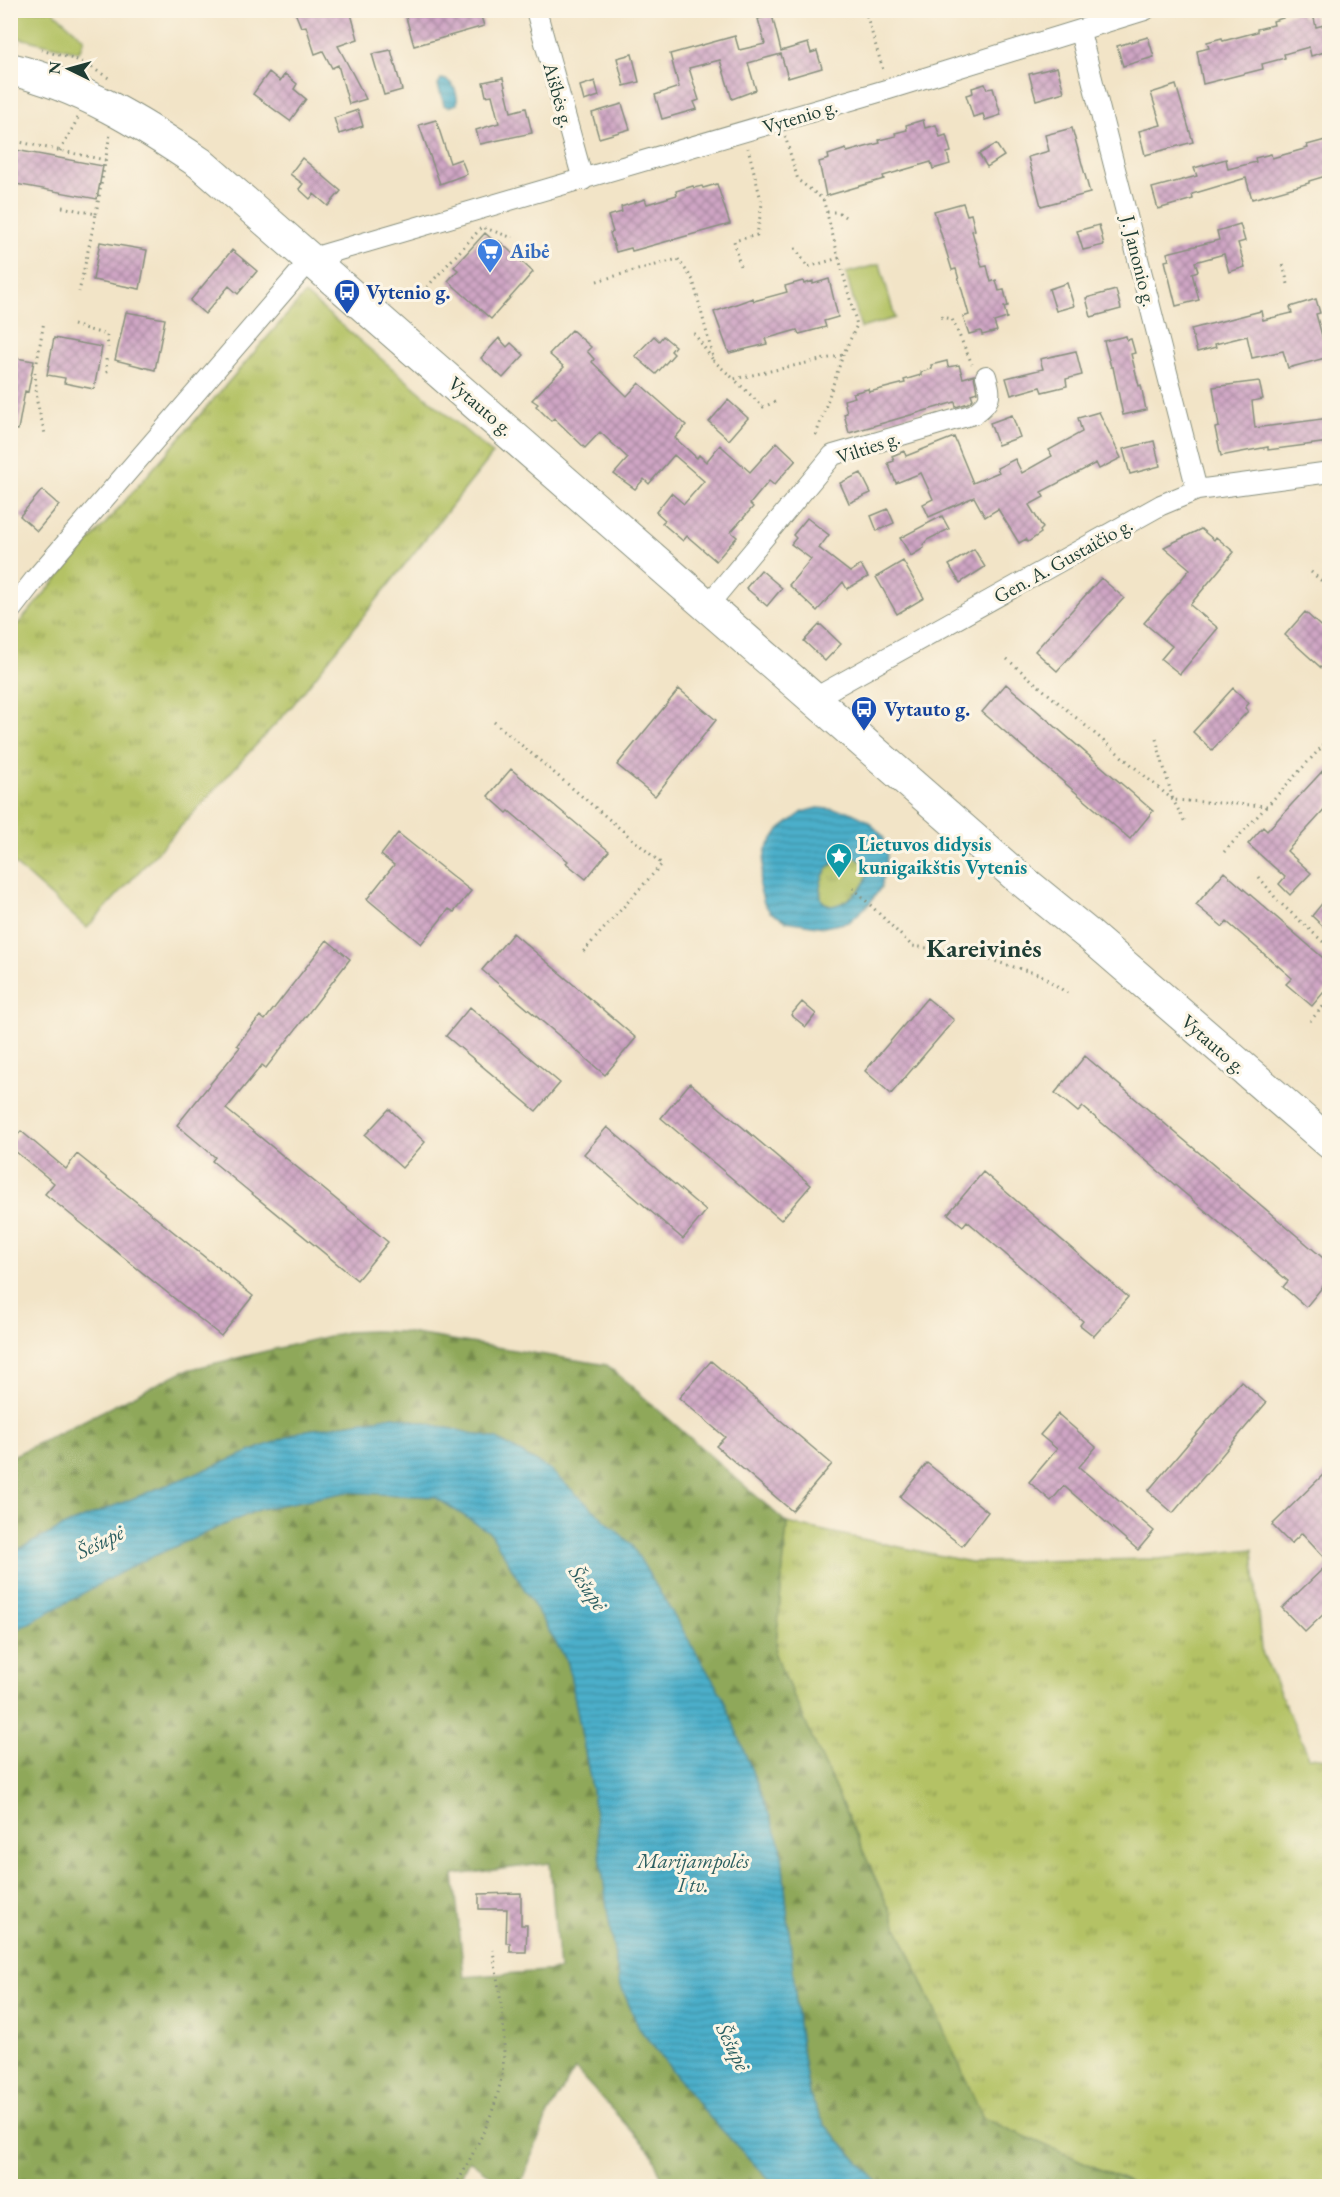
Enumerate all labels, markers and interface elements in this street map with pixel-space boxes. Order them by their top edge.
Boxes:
north arrow [39,39,99,99]
street label: Aišbės g. [537,58,581,131]
text: N [44,60,66,75]
street label: Vytenio g. [759,92,841,140]
street label: J. Janonio g. [1115,211,1163,309]
supermarket icon: Aibė [475,236,505,274]
place label: Aibė [509,238,549,264]
bus stop icon: Vytenio g. [332,277,362,315]
place label: Vytenio g. [366,279,451,305]
street label: Vytauto g. [443,370,519,442]
street label: Vilties g. [833,424,903,470]
street label: Gen. A. Gustaičio g. [989,511,1137,609]
bus stop icon: Vytauto g. [849,694,879,732]
place label: Vytauto g. [884,696,970,722]
place label: Lietuvos didysis kunigaikštis Vytenis [858,831,1027,880]
place icon: Lietuvos didysis kunigaikštis Vytenis [824,841,854,879]
district label: Kareivinės [926,931,1042,965]
street label: Vytauto g. [1176,1008,1252,1080]
water label: Šešupė [71,1518,129,1565]
water label: Šešupė [563,1559,614,1616]
water label: Marijampolės I tv. [635,1847,749,1898]
water label: Šešupė [710,2018,757,2076]

